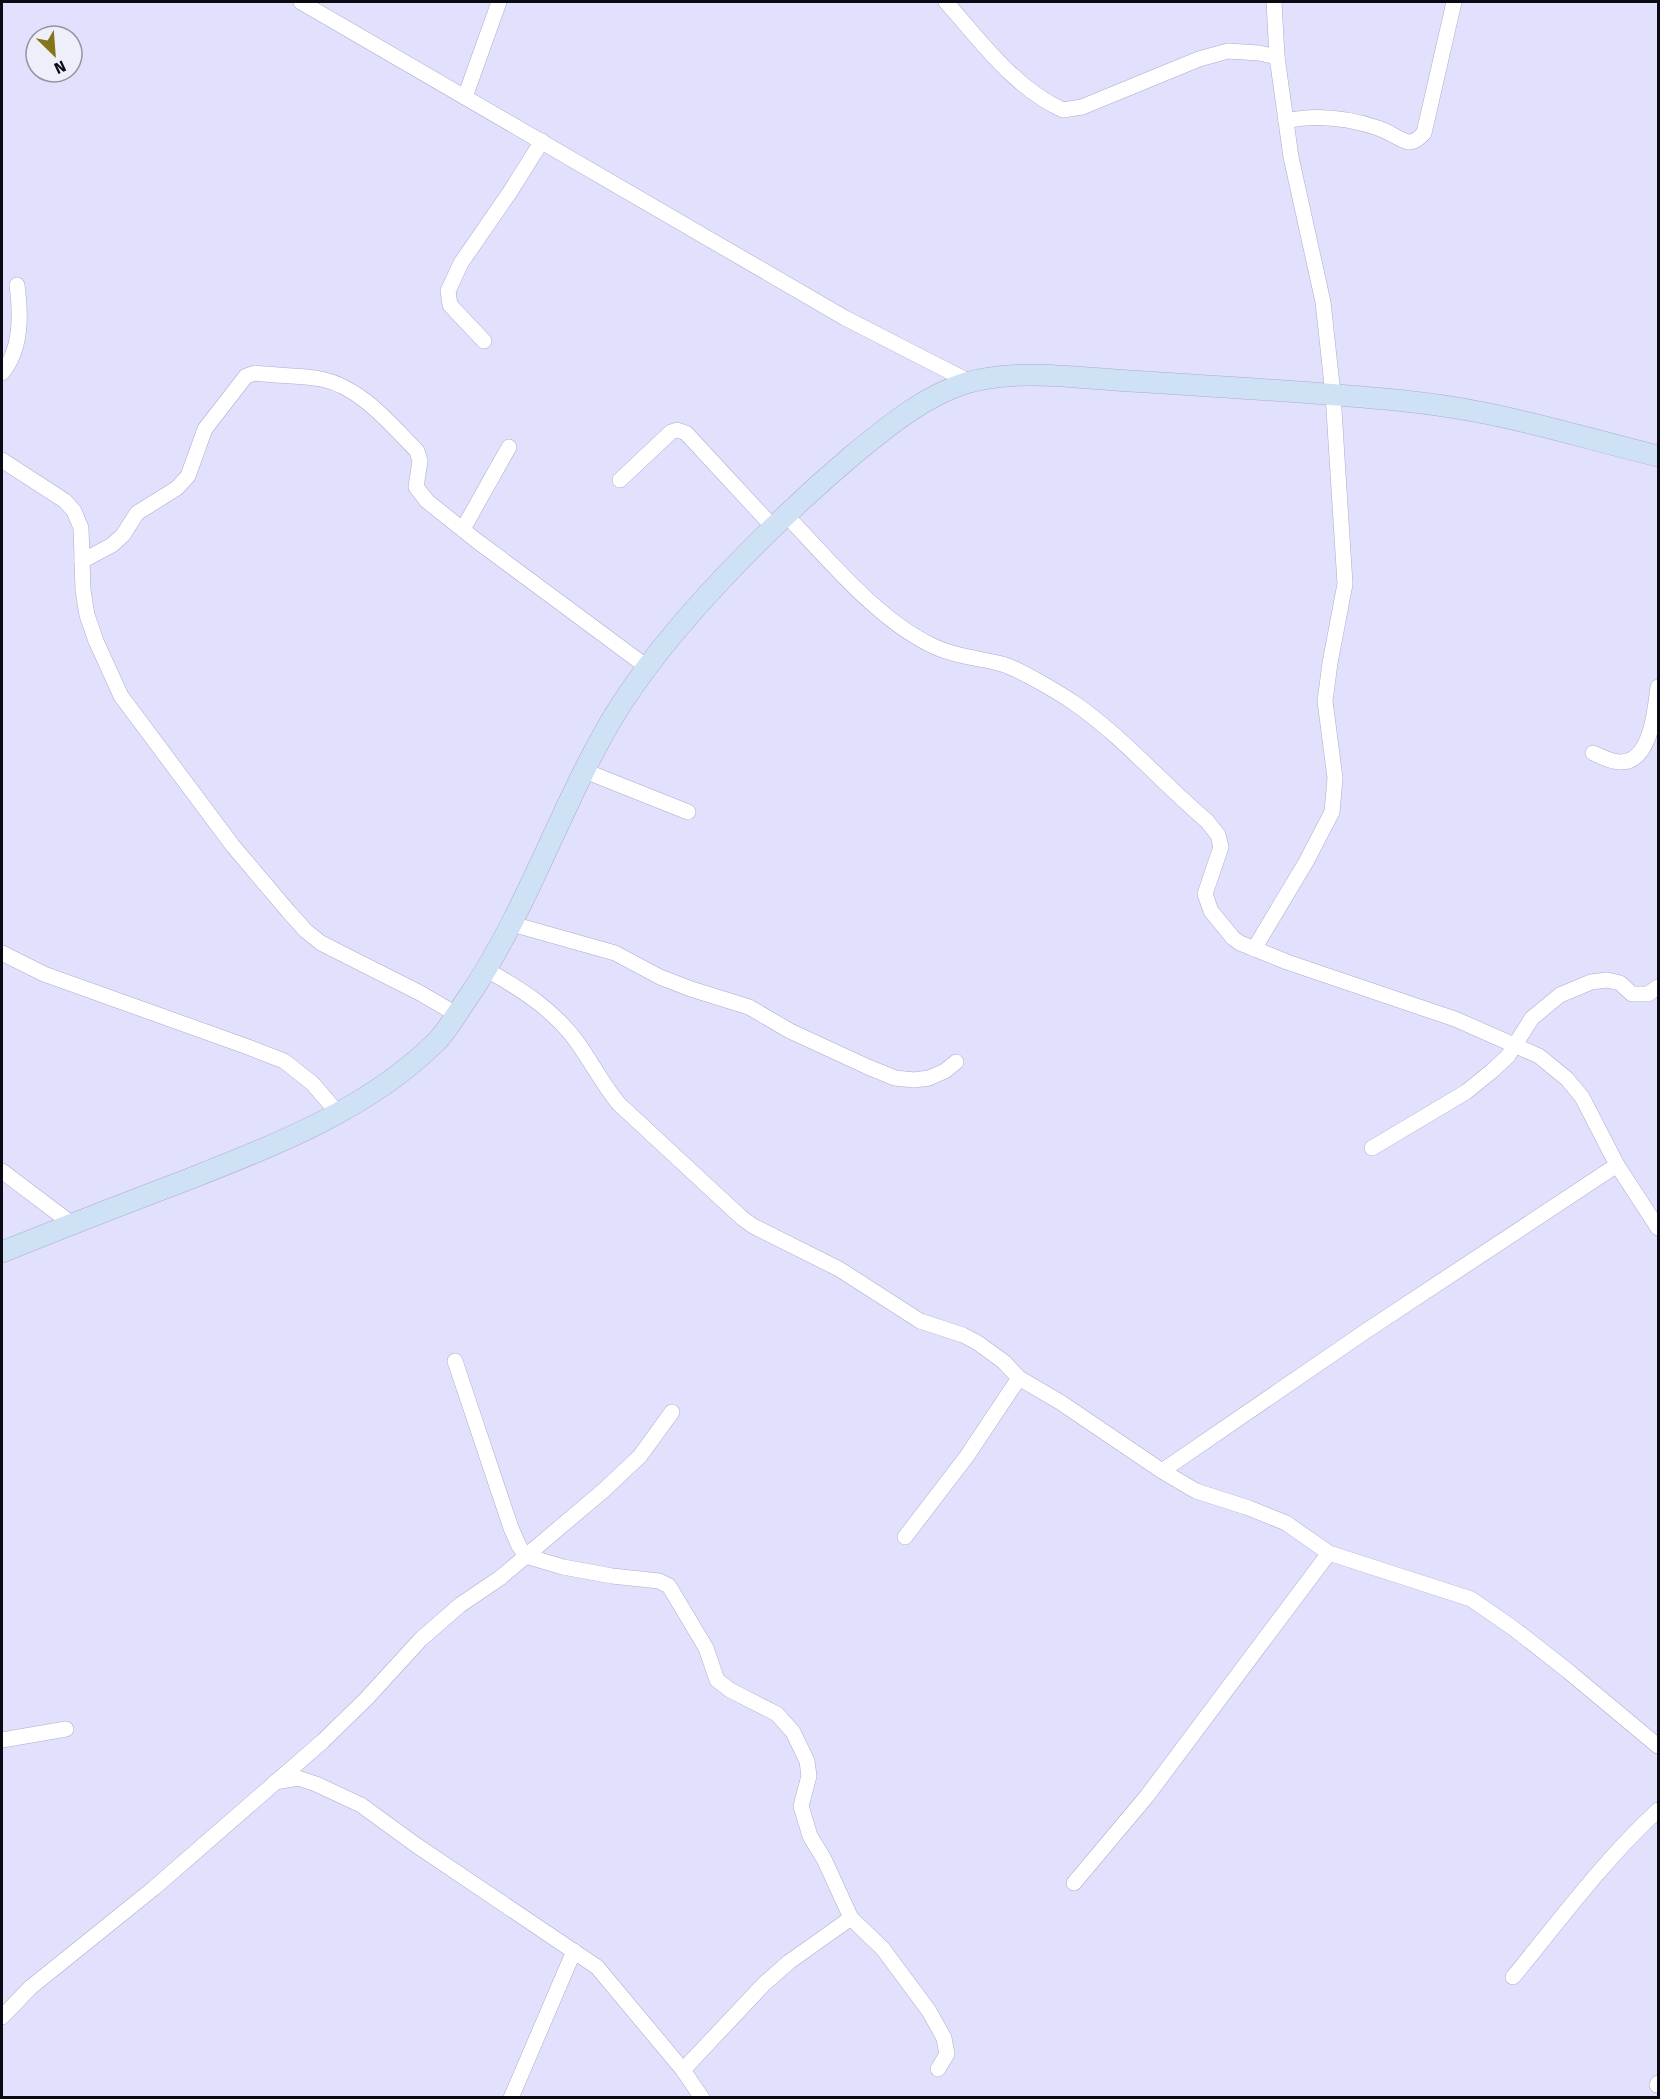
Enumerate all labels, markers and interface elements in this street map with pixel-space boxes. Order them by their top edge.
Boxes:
north arrow [24,24,84,84]
text: N [51,56,69,78]

